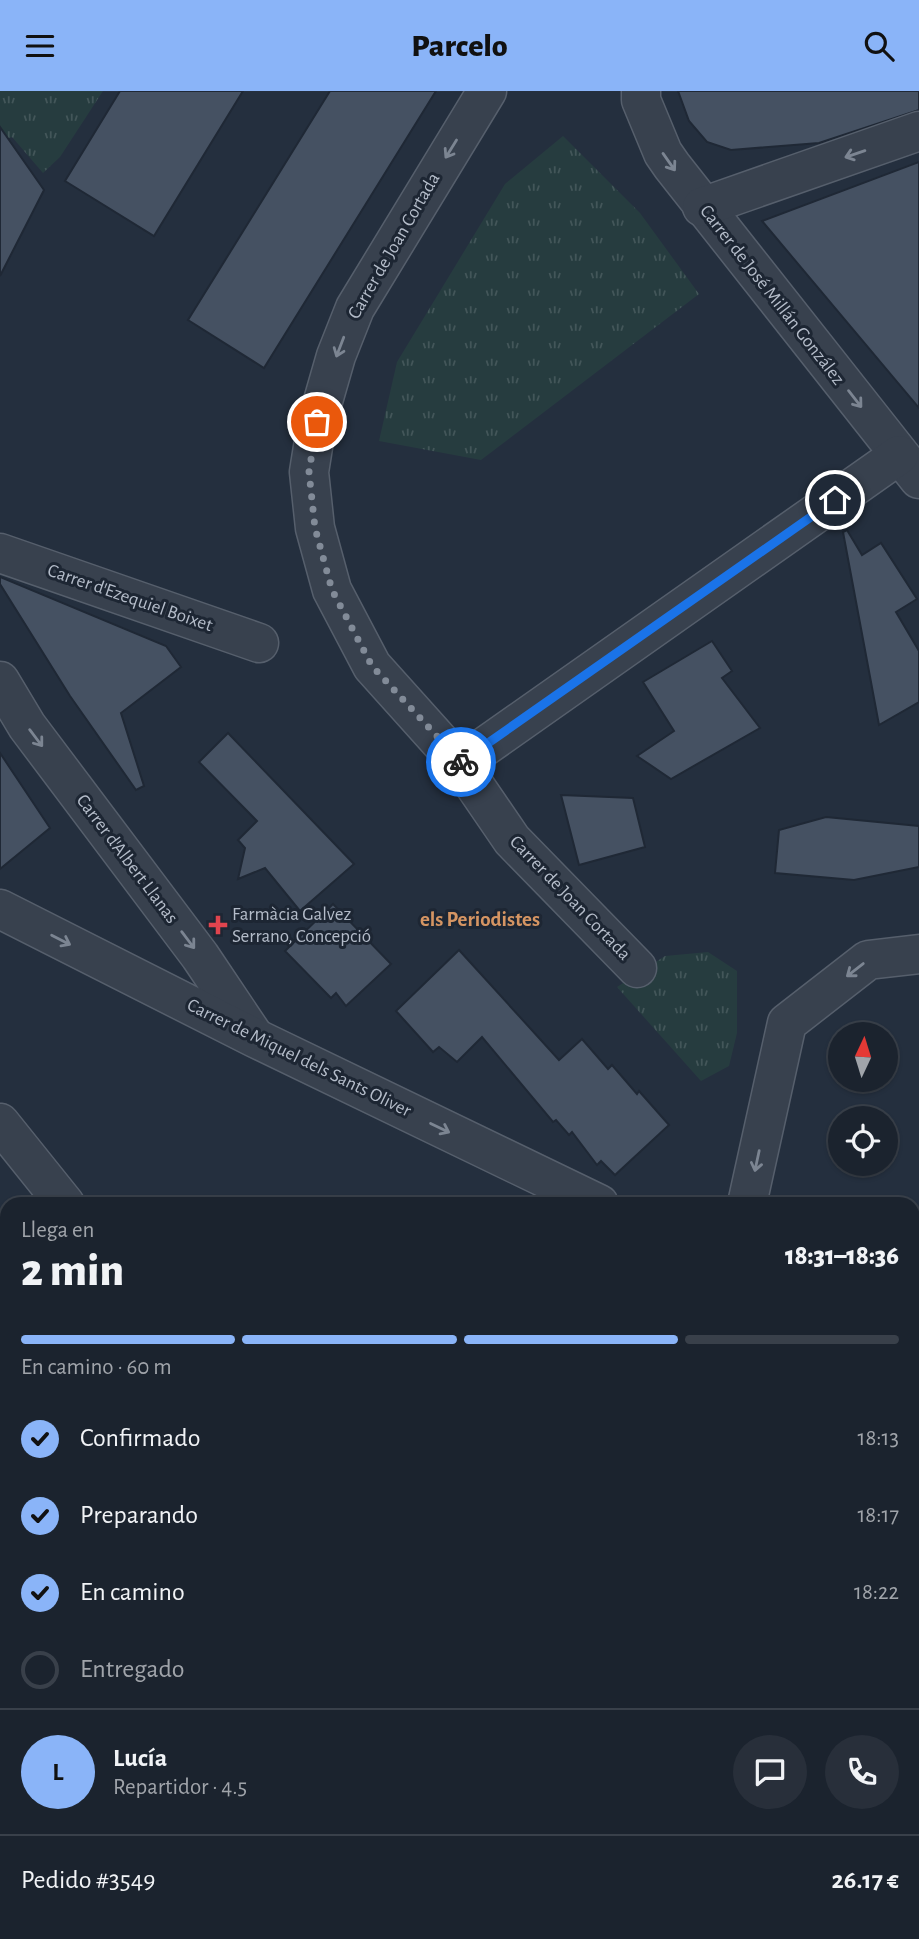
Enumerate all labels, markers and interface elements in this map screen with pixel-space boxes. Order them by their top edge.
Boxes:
icon: menu [21,27,59,65]
icon: search [860,27,898,65]
text: Parcelo [411,30,508,62]
one-way arrow [443,138,457,158]
one-way arrow [844,148,866,161]
one-way arrow [662,152,676,171]
street label: Carrer de Joan Cortada [345,170,444,322]
street label: Carrer de José Millán González [696,201,848,389]
one-way arrow [333,335,345,357]
one-way arrow [847,389,862,407]
pin [287,392,347,452]
icon: bag [298,403,336,441]
pin [805,470,865,530]
icon: home [816,481,854,519]
street label: Carrer d'Ezequiel Boixet [45,561,215,635]
courier [426,727,496,797]
one-way arrow [29,728,44,747]
icon: bike [442,743,480,781]
street label: Carrer d'Albert Llanas [72,791,182,927]
street label: Carrer de Joan Cortada [506,832,634,964]
place label: Farmàcia Galvez Serrano, Concepció [232,905,371,946]
district label: els Periodistes [420,909,540,930]
marker: Farmàcia Galvez Serrano, Concepció [210,917,226,933]
one-way arrow [180,930,195,949]
one-way arrow [50,933,71,947]
one-way arrow [846,963,864,978]
street label: Carrer de Miquel dels Sants Oliver [184,995,414,1121]
north arrow [828,1022,898,1092]
map controls [828,1022,898,1176]
button: locate [828,1106,898,1176]
one-way arrow [429,1121,450,1135]
one-way arrow [749,1149,763,1172]
text: Llega en [21,1219,94,1242]
text: 18:31–18:36 [785,1243,899,1269]
text: 2 min [21,1248,124,1294]
text: En camino · 60 m [21,1356,172,1379]
icon: check [21,1420,59,1458]
text: Confirmado [80,1425,201,1451]
text: 18:13 [858,1427,899,1450]
icon: check [21,1497,59,1535]
text: Preparando [80,1502,198,1528]
text: 18:17 [857,1504,899,1527]
icon: check [21,1574,59,1612]
text: En camino [80,1579,185,1605]
text: 18:22 [854,1581,899,1604]
text: Entregado [80,1656,185,1682]
button: chat [733,1735,807,1809]
button: phone [825,1735,899,1809]
text: Lucía [113,1745,167,1771]
text: L [52,1759,64,1785]
text: Repartidor · 4.5 [113,1776,247,1799]
text: Pedido #3549 [21,1867,155,1893]
text: 26.17 € [832,1867,899,1893]

